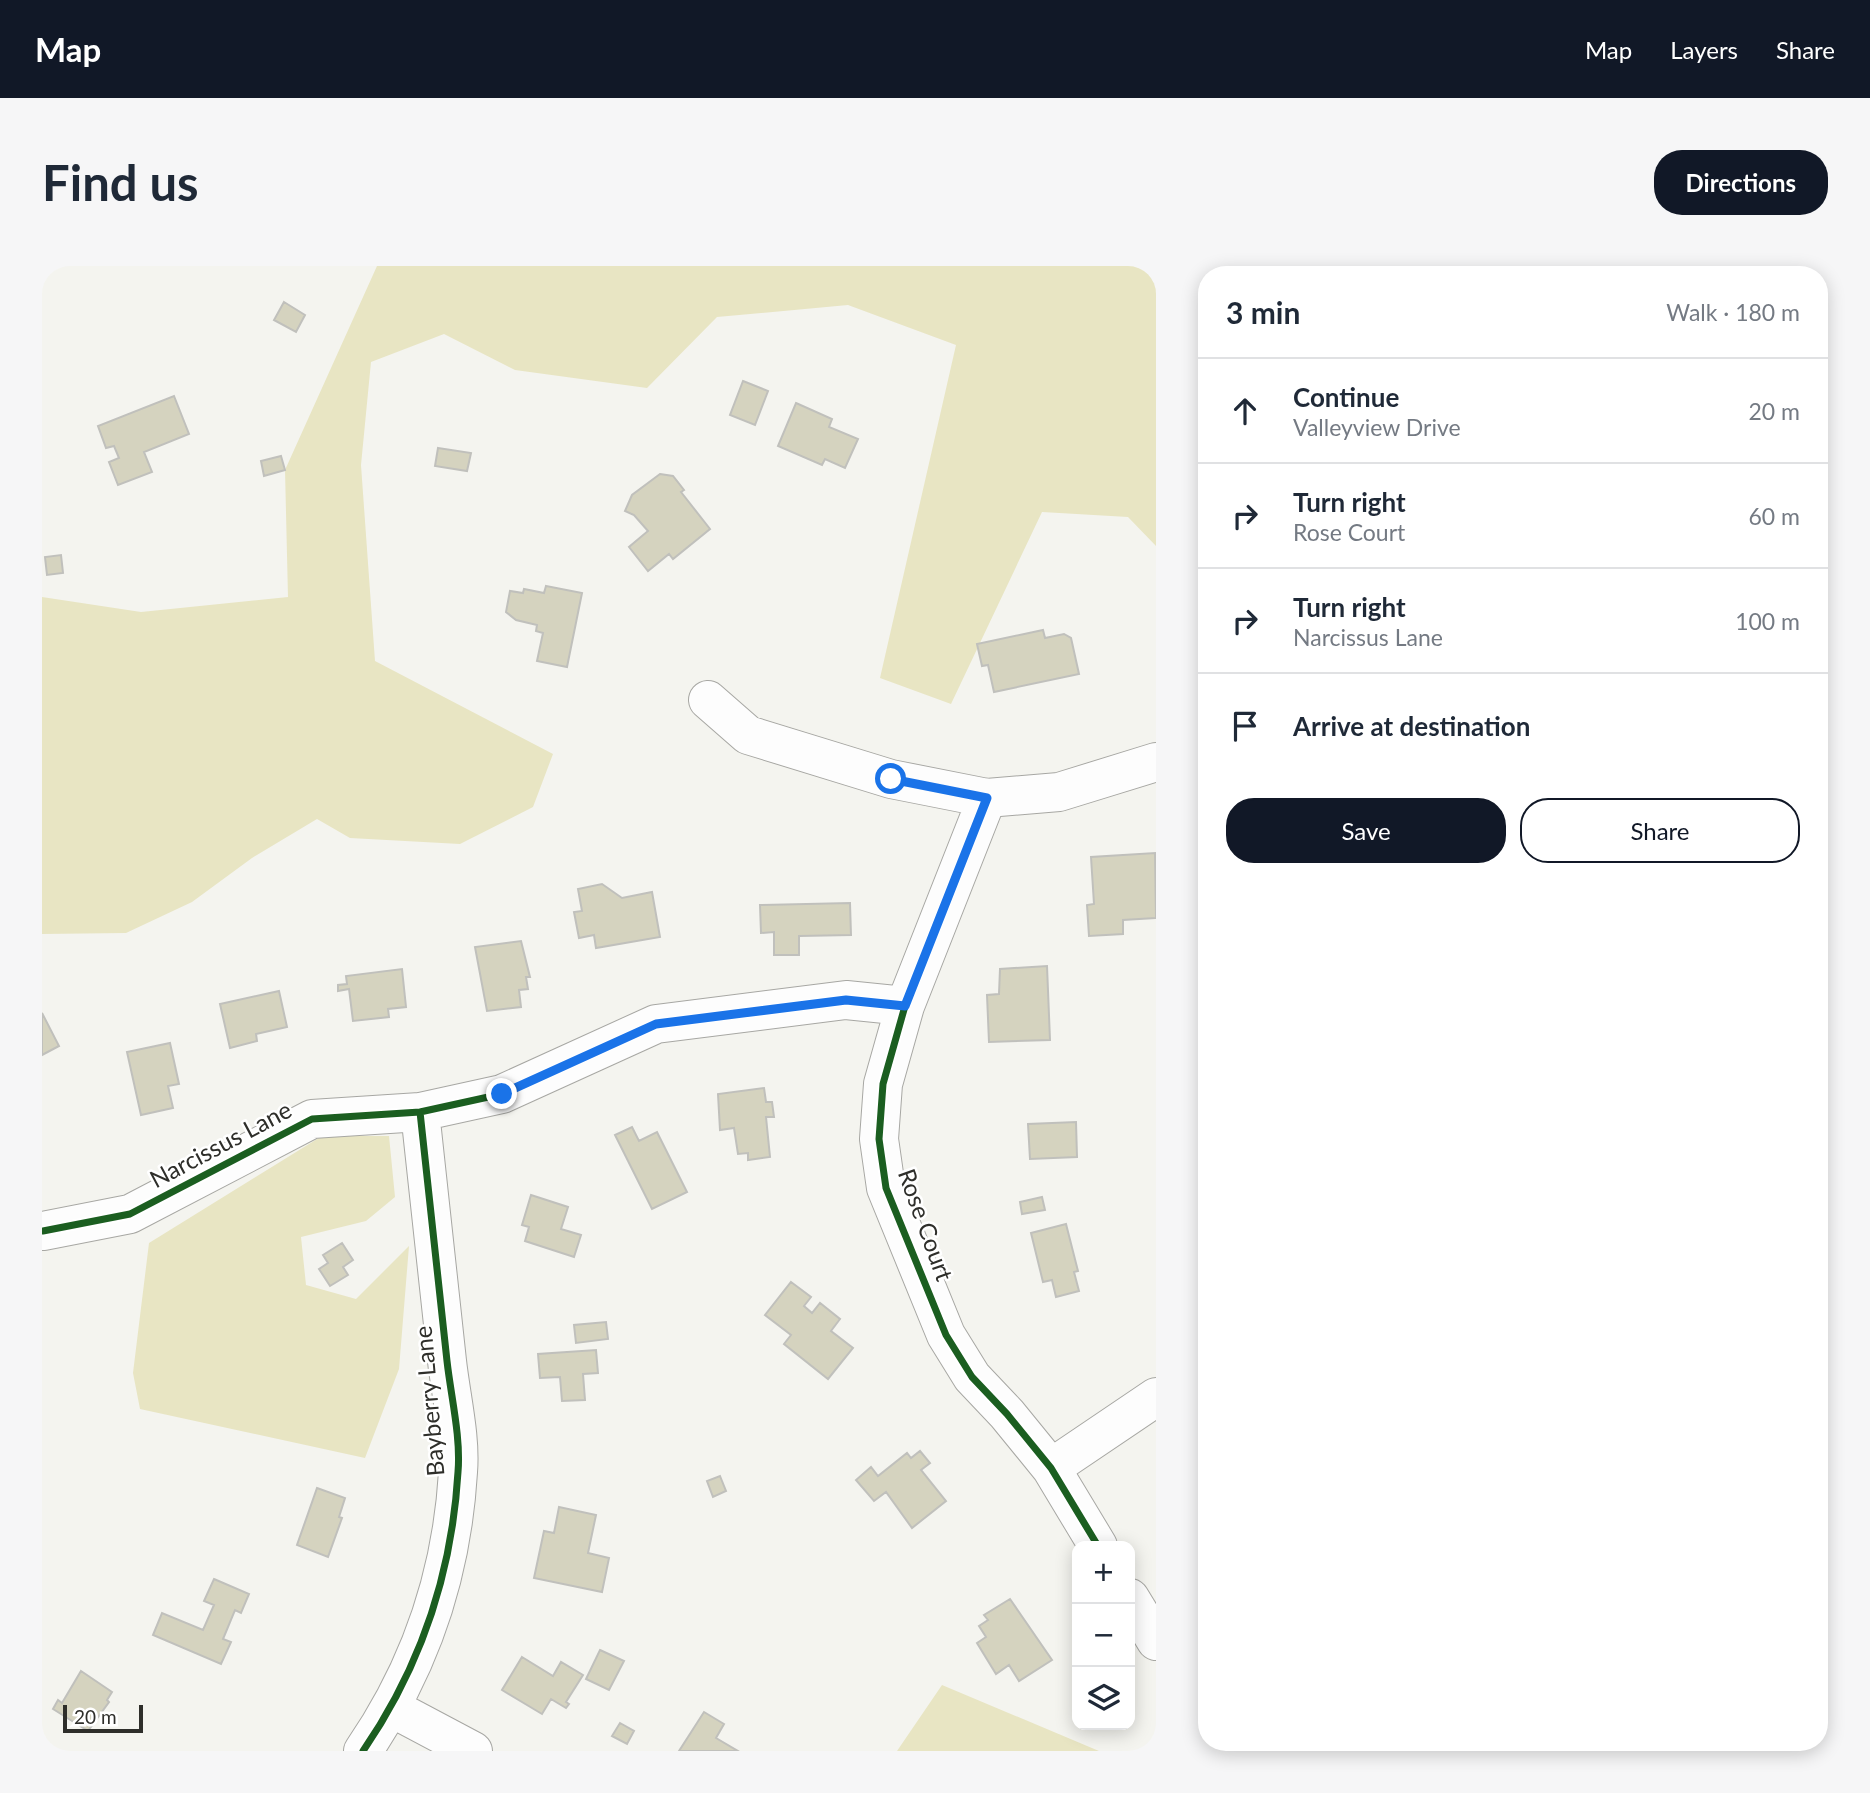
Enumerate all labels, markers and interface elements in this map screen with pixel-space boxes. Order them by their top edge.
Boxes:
text: Map [35,29,101,69]
text: Map [1585,35,1632,64]
text: Layers [1670,35,1738,64]
text: Share [1776,35,1835,64]
button: Directions [1654,150,1828,215]
text: Find us [42,153,199,211]
text: 3 min [1226,294,1300,330]
text: Walk · 180 m [1666,298,1800,326]
text: Continue [1293,381,1399,413]
icon: ahead [1226,392,1264,430]
text: 20 m [1749,397,1800,425]
text: Valleyview Drive [1293,413,1461,441]
text: Turn right [1293,486,1406,518]
icon: right [1226,497,1264,535]
text: 60 m [1749,502,1800,530]
text: Rose Court [1293,518,1405,546]
text: Turn right [1293,591,1406,623]
icon: right [1226,602,1264,640]
text: 100 m [1735,607,1800,635]
text: Narcissus Lane [1293,623,1443,651]
icon: arrive [1226,707,1264,745]
text: Arrive at destination [1293,710,1530,742]
route start [875,763,906,794]
button: Save [1226,798,1506,863]
button: Share [1520,798,1800,863]
route end [486,1078,517,1109]
street label: Narcissus Lane [144,1094,296,1193]
street label: Rose Court [893,1164,960,1285]
street label: Bayberry Lane [407,1325,450,1478]
map controls [1072,1541,1135,1730]
button: + [1072,1541,1135,1604]
button: − [1072,1604,1135,1667]
button: layers [1072,1667,1135,1730]
scale bar [63,1702,144,1734]
text: 20 m [74,1705,117,1728]

